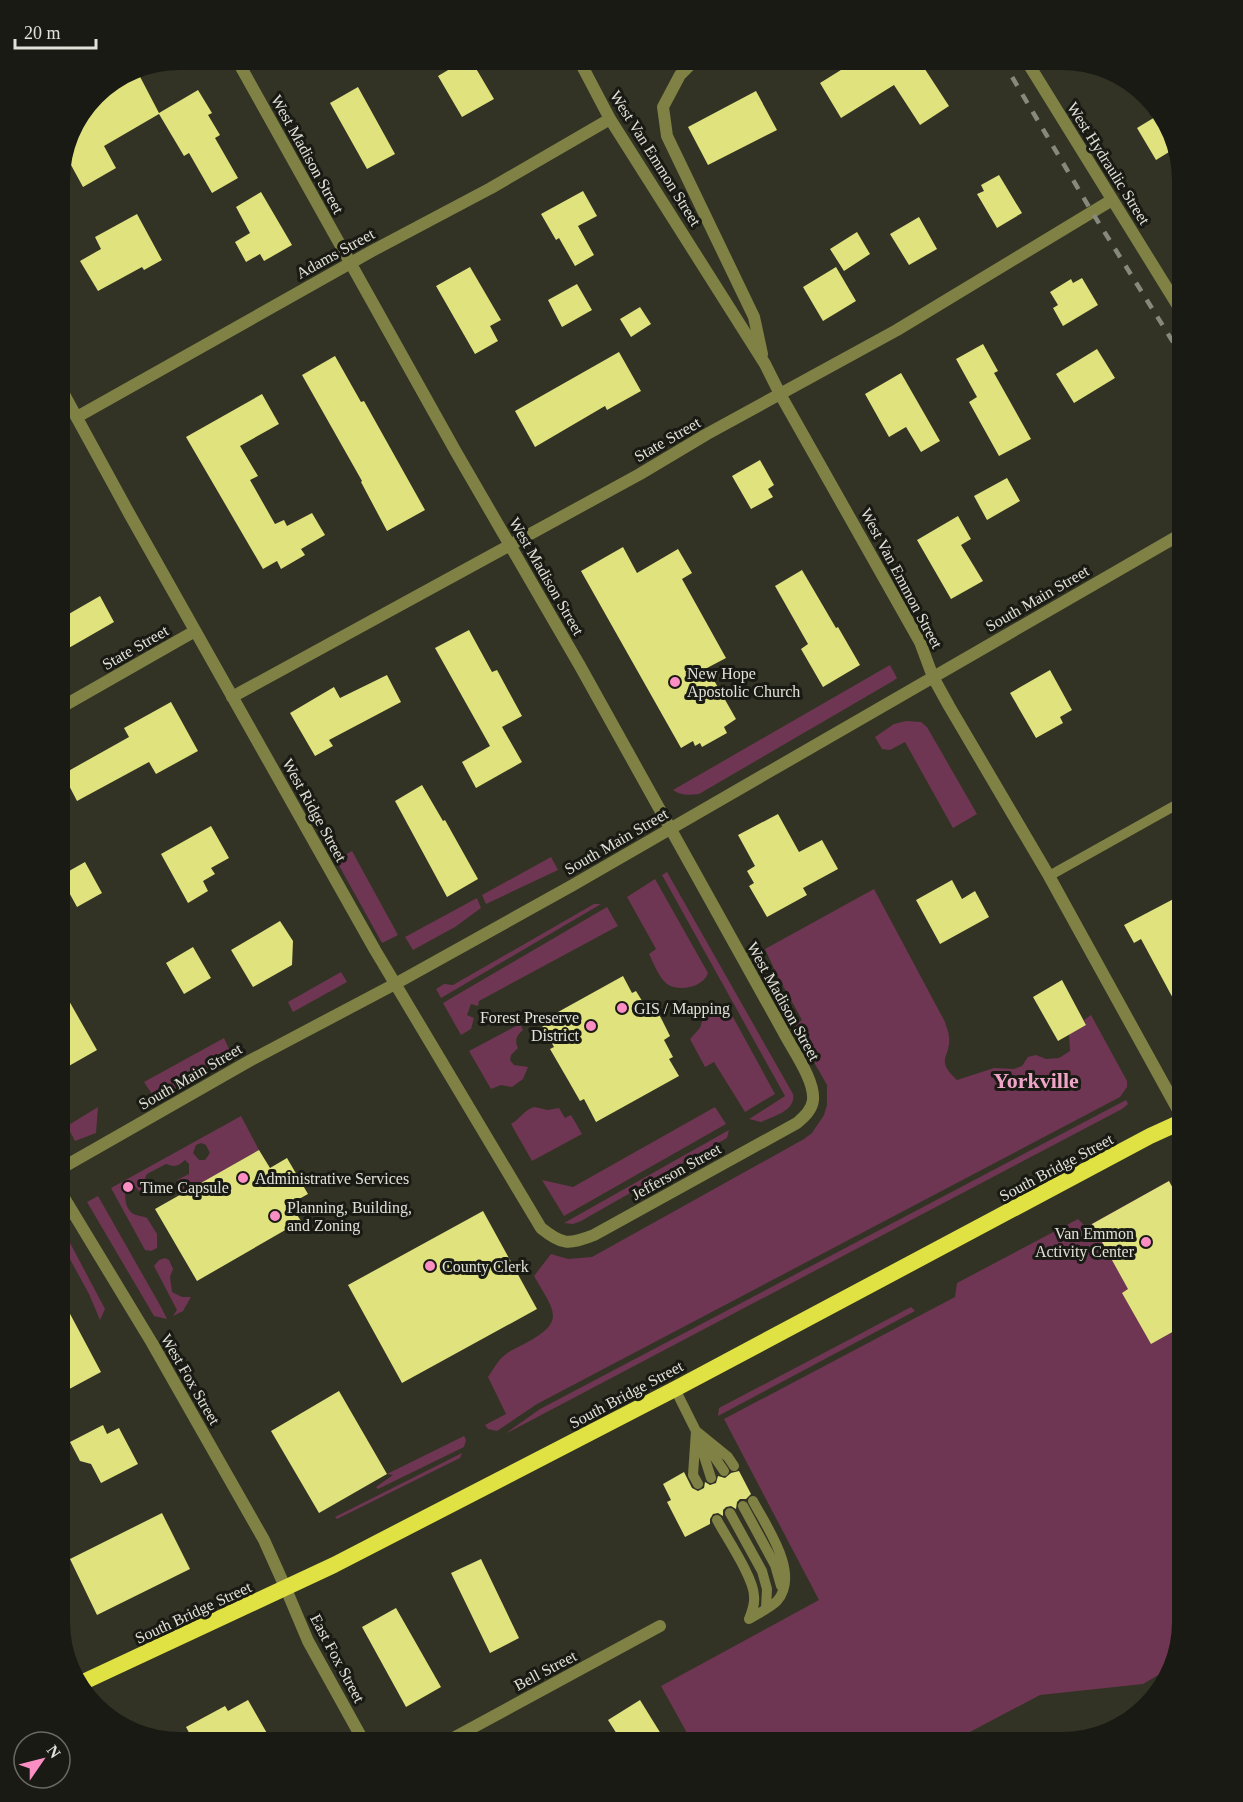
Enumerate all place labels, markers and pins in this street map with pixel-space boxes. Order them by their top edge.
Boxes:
place label: New Hope Apostolic Church [687,665,800,701]
marker: New Hope Apostolic Church [668,675,682,689]
place label: GIS / Mapping [634,1000,730,1018]
marker: GIS / Mapping [615,1001,629,1015]
place label: Forest Preserve District [480,1009,580,1044]
marker: Forest Preserve District [584,1019,598,1033]
place label: Administrative Services [255,1170,409,1187]
marker: Administrative Services [236,1171,250,1185]
place label: Time Capsule [140,1179,229,1197]
marker: Time Capsule [121,1180,135,1194]
place label: Planning, Building, and Zoning [287,1199,412,1235]
marker: Planning, Building, and Zoning [268,1209,282,1223]
place label: Van Emmon Activity Center [1035,1225,1135,1261]
marker: Van Emmon Activity Center [1139,1235,1153,1249]
place label: County Clerk [442,1258,529,1276]
marker: County Clerk [423,1259,437,1273]

